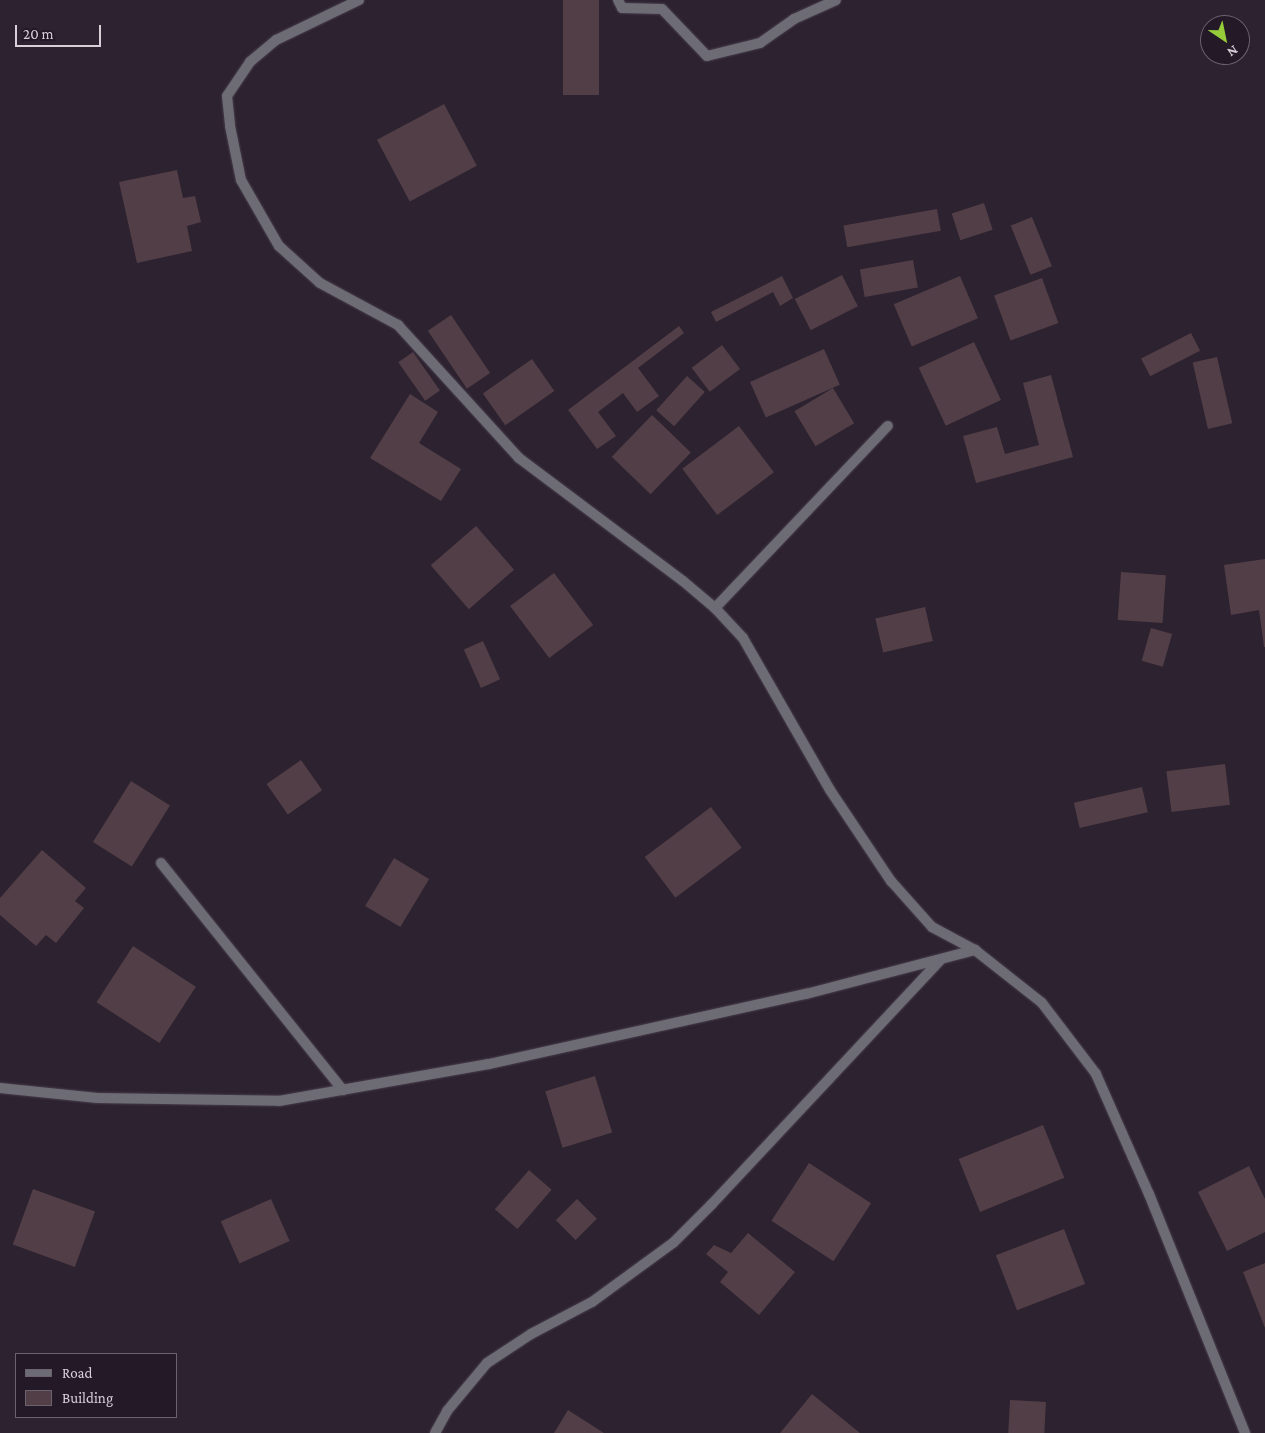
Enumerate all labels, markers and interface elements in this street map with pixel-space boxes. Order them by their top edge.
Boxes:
scale bar [18,15,104,47]
north arrow [1200,15,1250,65]
text: 20 m [23,26,54,42]
text: N [1224,42,1241,61]
legend [15,1353,178,1418]
text: Road [62,1365,92,1381]
text: Building [62,1390,113,1406]

